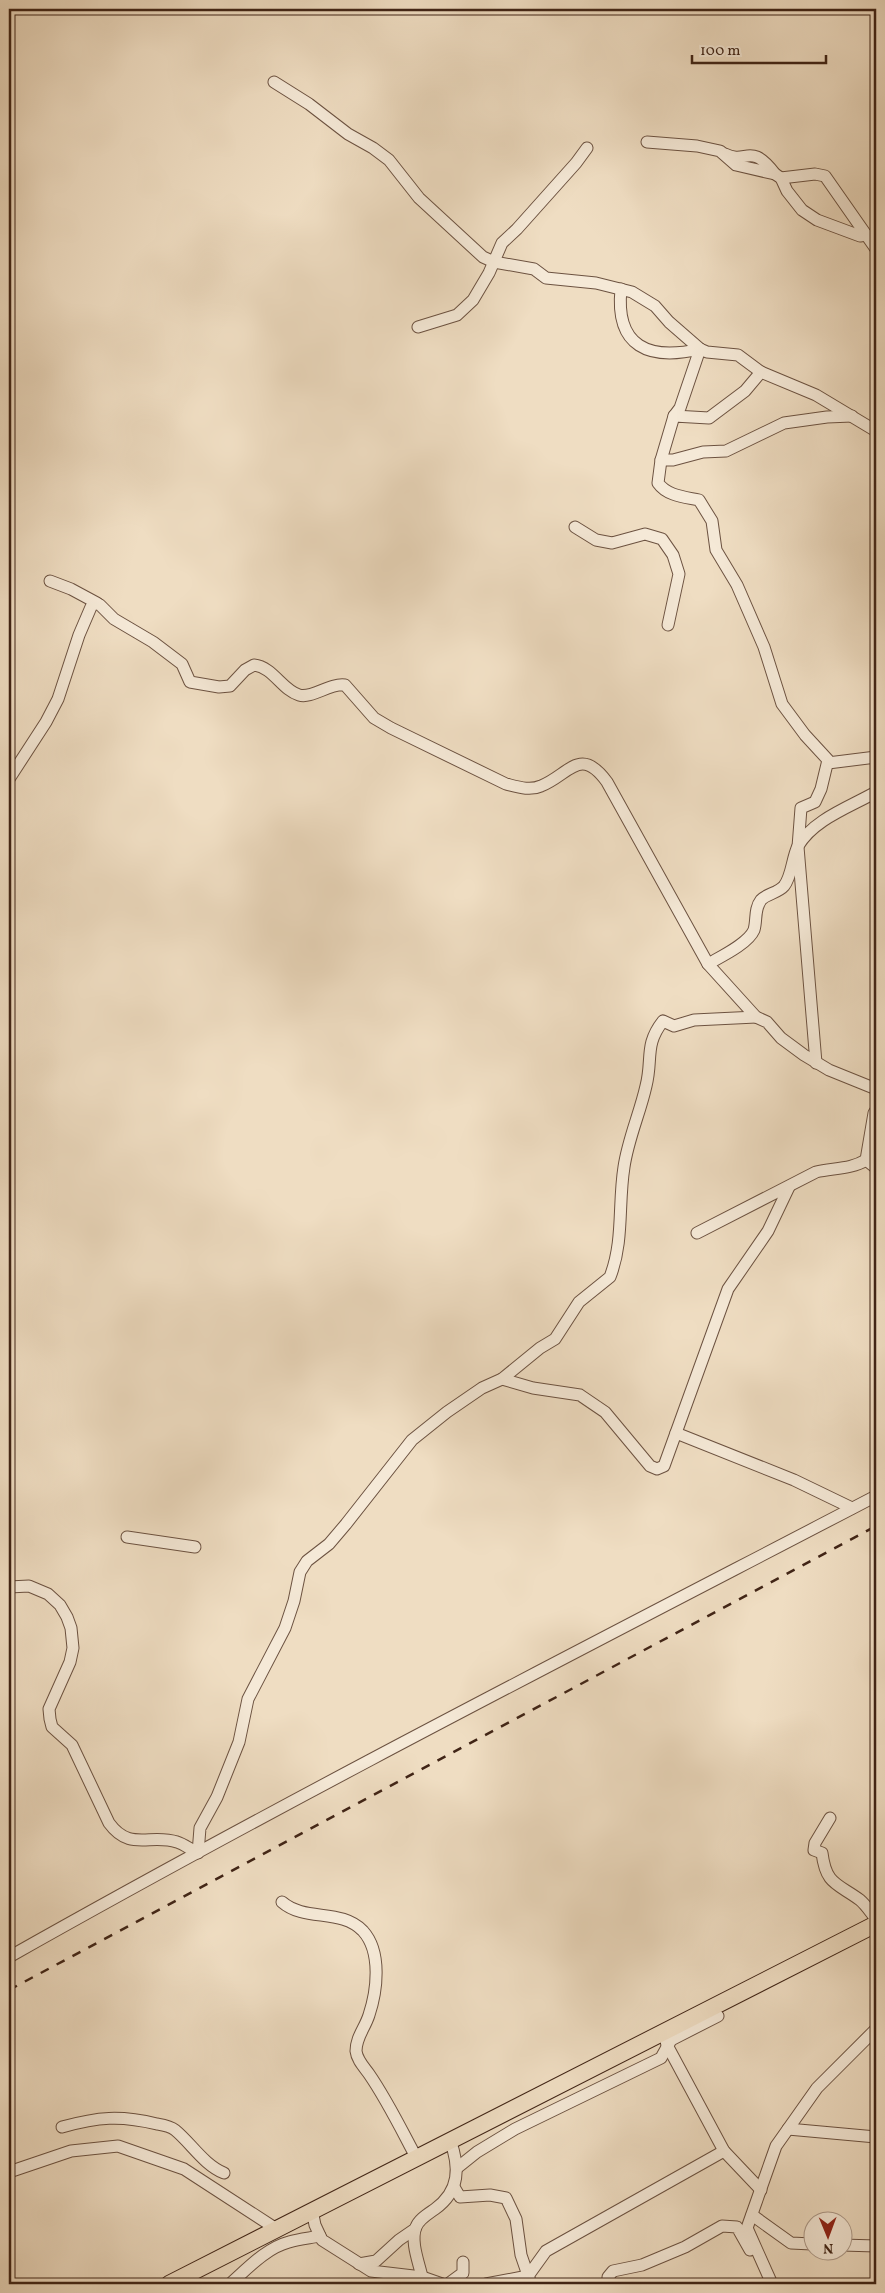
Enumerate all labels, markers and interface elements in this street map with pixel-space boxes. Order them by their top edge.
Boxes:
scale bar [692,32,826,64]
text: 100 m [700,41,740,62]
north arrow [802,2210,852,2260]
text: N [823,2238,833,2257]

